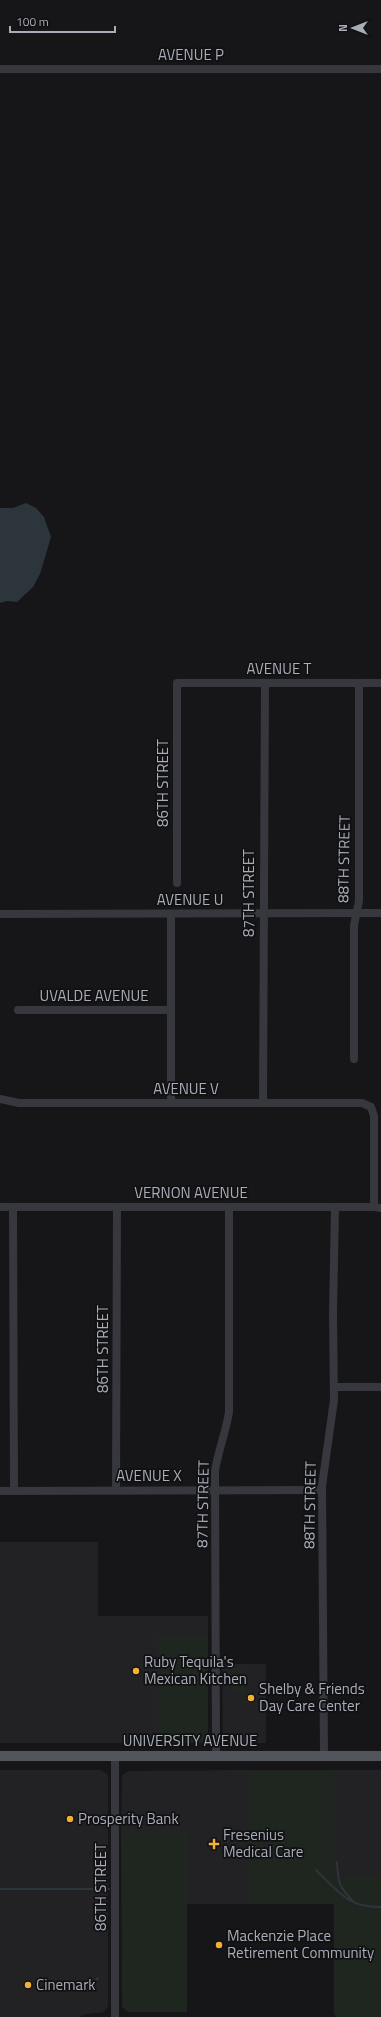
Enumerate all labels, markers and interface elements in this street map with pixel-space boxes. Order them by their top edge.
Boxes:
scale bar [10,8,115,34]
north arrow [333,8,373,48]
text: 100 m [16,12,49,31]
text: N [335,24,351,32]
street label: AVENUE P [158,43,224,66]
street label: AVENUE T [247,657,312,680]
street label: 86TH STREET [151,739,174,827]
street label: 88TH STREET [331,815,356,903]
street label: 87TH STREET [237,849,260,937]
street label: AVENUE U [157,888,223,911]
street label: UVALDE AVENUE [39,984,149,1007]
street label: AVENUE V [153,1077,219,1100]
street label: VERNON AVENUE [134,1181,248,1204]
street label: 86TH STREET [91,1305,114,1393]
street label: 87TH STREET [190,1460,215,1548]
street label: 88TH STREET [297,1461,322,1549]
street label: AVENUE X [116,1464,182,1487]
place label: Ruby Tequila's Mexican Kitchen [144,1650,247,1690]
marker: Ruby Tequila's Mexican Kitchen [131,1666,141,1676]
place label: Shelby & Friends Day Care Center [259,1677,365,1717]
marker: Shelby & Friends Day Care Center [246,1693,256,1703]
street label: UNIVERSITY AVENUE [123,1729,257,1752]
place label: Prosperity Bank [78,1807,179,1830]
marker: Prosperity Bank [65,1814,75,1824]
place label: Fresenius Medical Care [223,1823,303,1863]
marker: Fresenius Medical Care [208,1838,220,1850]
street label: 86TH STREET [89,1843,112,1931]
place label: Mackenzie Place Retirement Community [227,1924,374,1964]
marker: Mackenzie Place Retirement Community [214,1940,224,1950]
place label: Cinemark [36,1973,96,1996]
marker: Cinemark [23,1980,33,1990]

